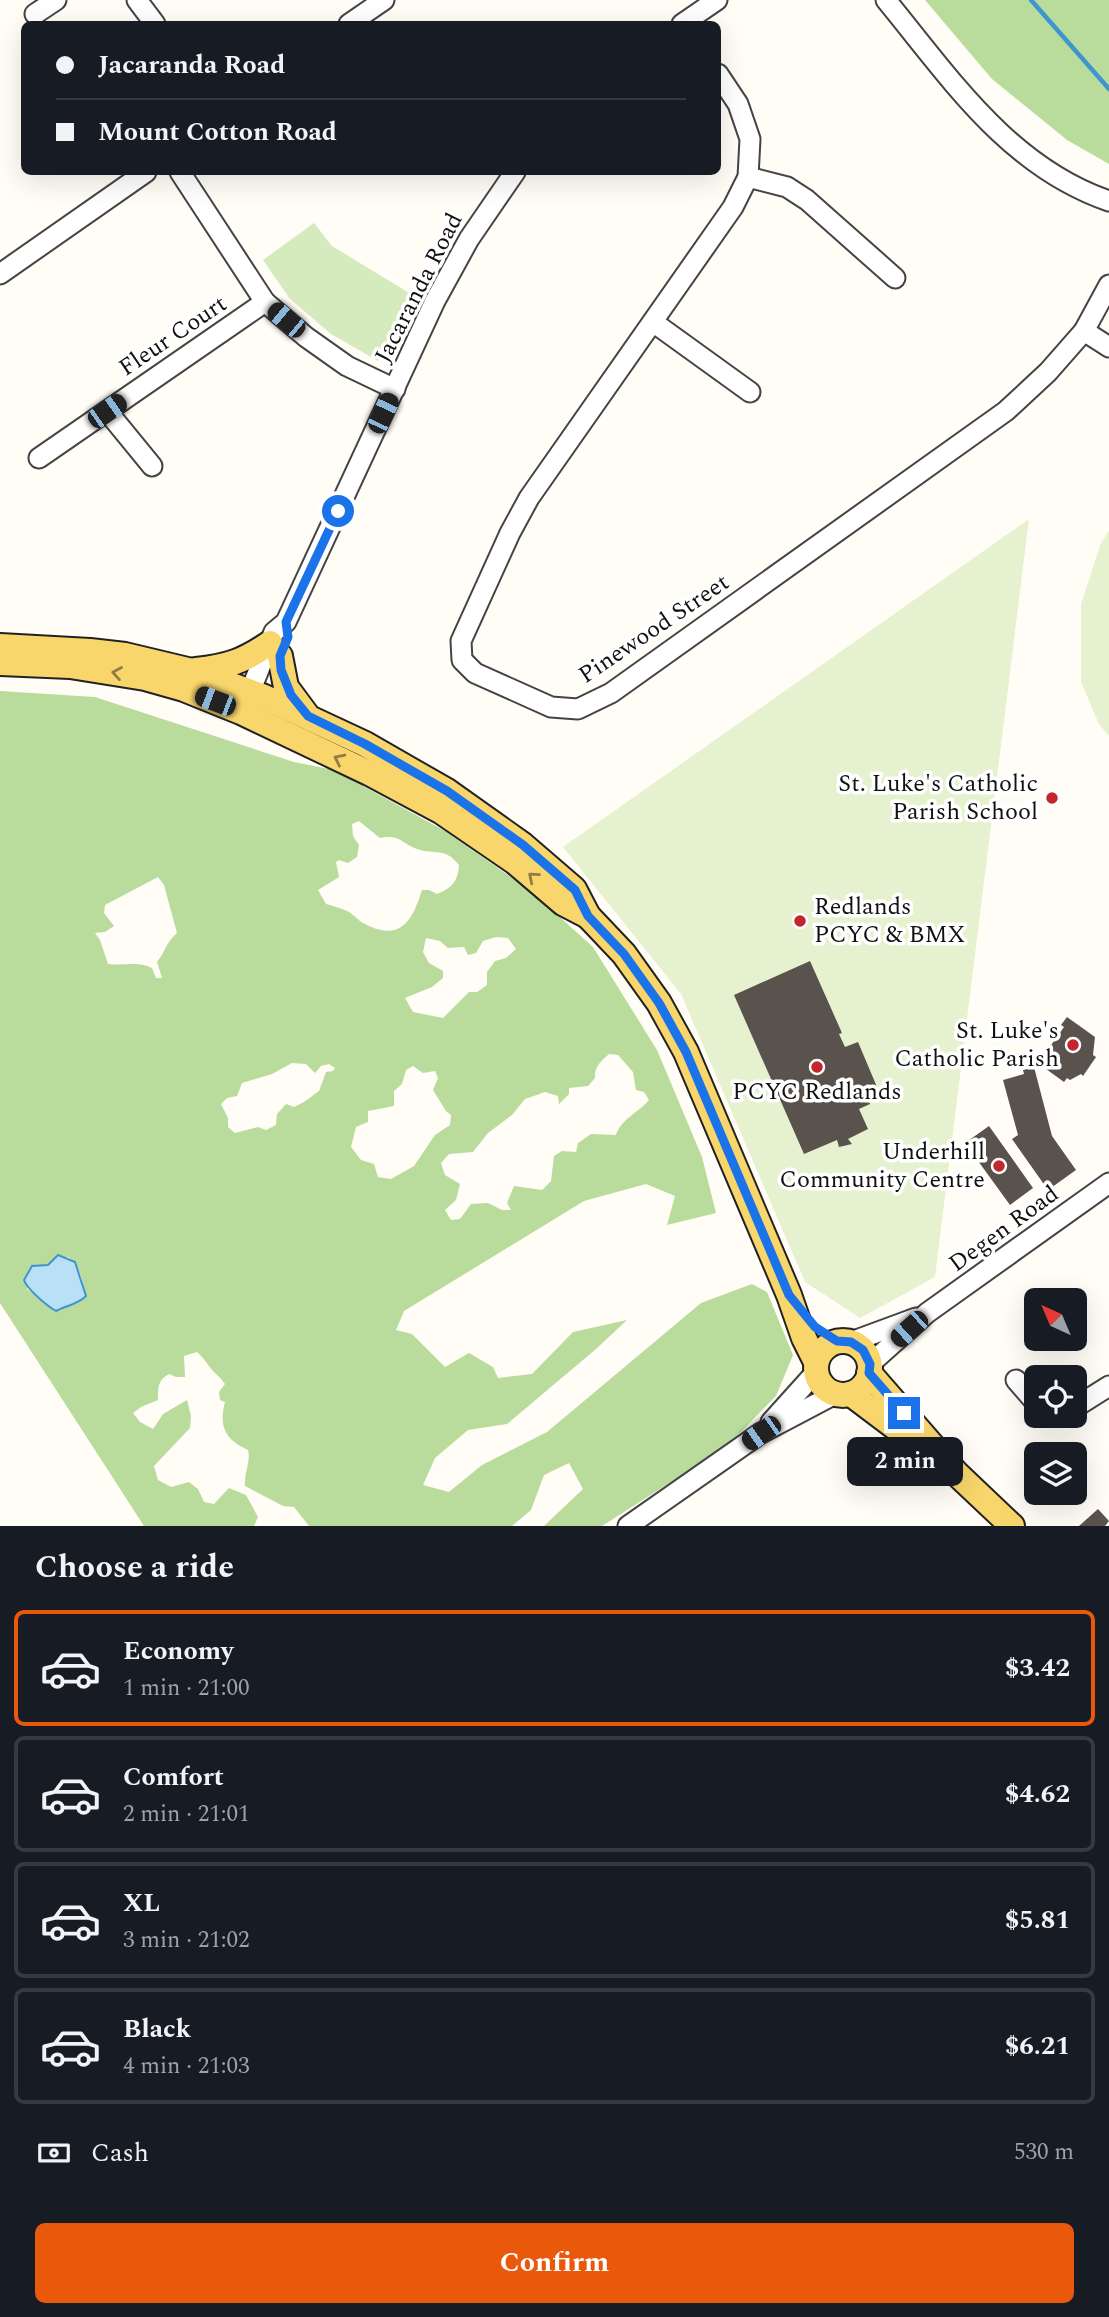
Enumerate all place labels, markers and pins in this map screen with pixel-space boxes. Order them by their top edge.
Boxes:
place label: St. Luke's Catholic Parish School [838,766,1038,830]
marker: St. Luke's Catholic Parish School [1044,790,1060,806]
place label: Redlands PCYC & BMX [814,889,965,953]
marker: Redlands PCYC & BMX [792,913,808,929]
place label: St. Luke's Catholic Parish [894,1013,1059,1077]
marker: St. Luke's Catholic Parish [1065,1037,1081,1053]
marker: PCYC Redlands [809,1059,825,1075]
place label: PCYC Redlands [732,1074,902,1110]
place label: Underhill Community Centre [780,1134,985,1198]
marker: Underhill Community Centre [991,1158,1007,1174]

